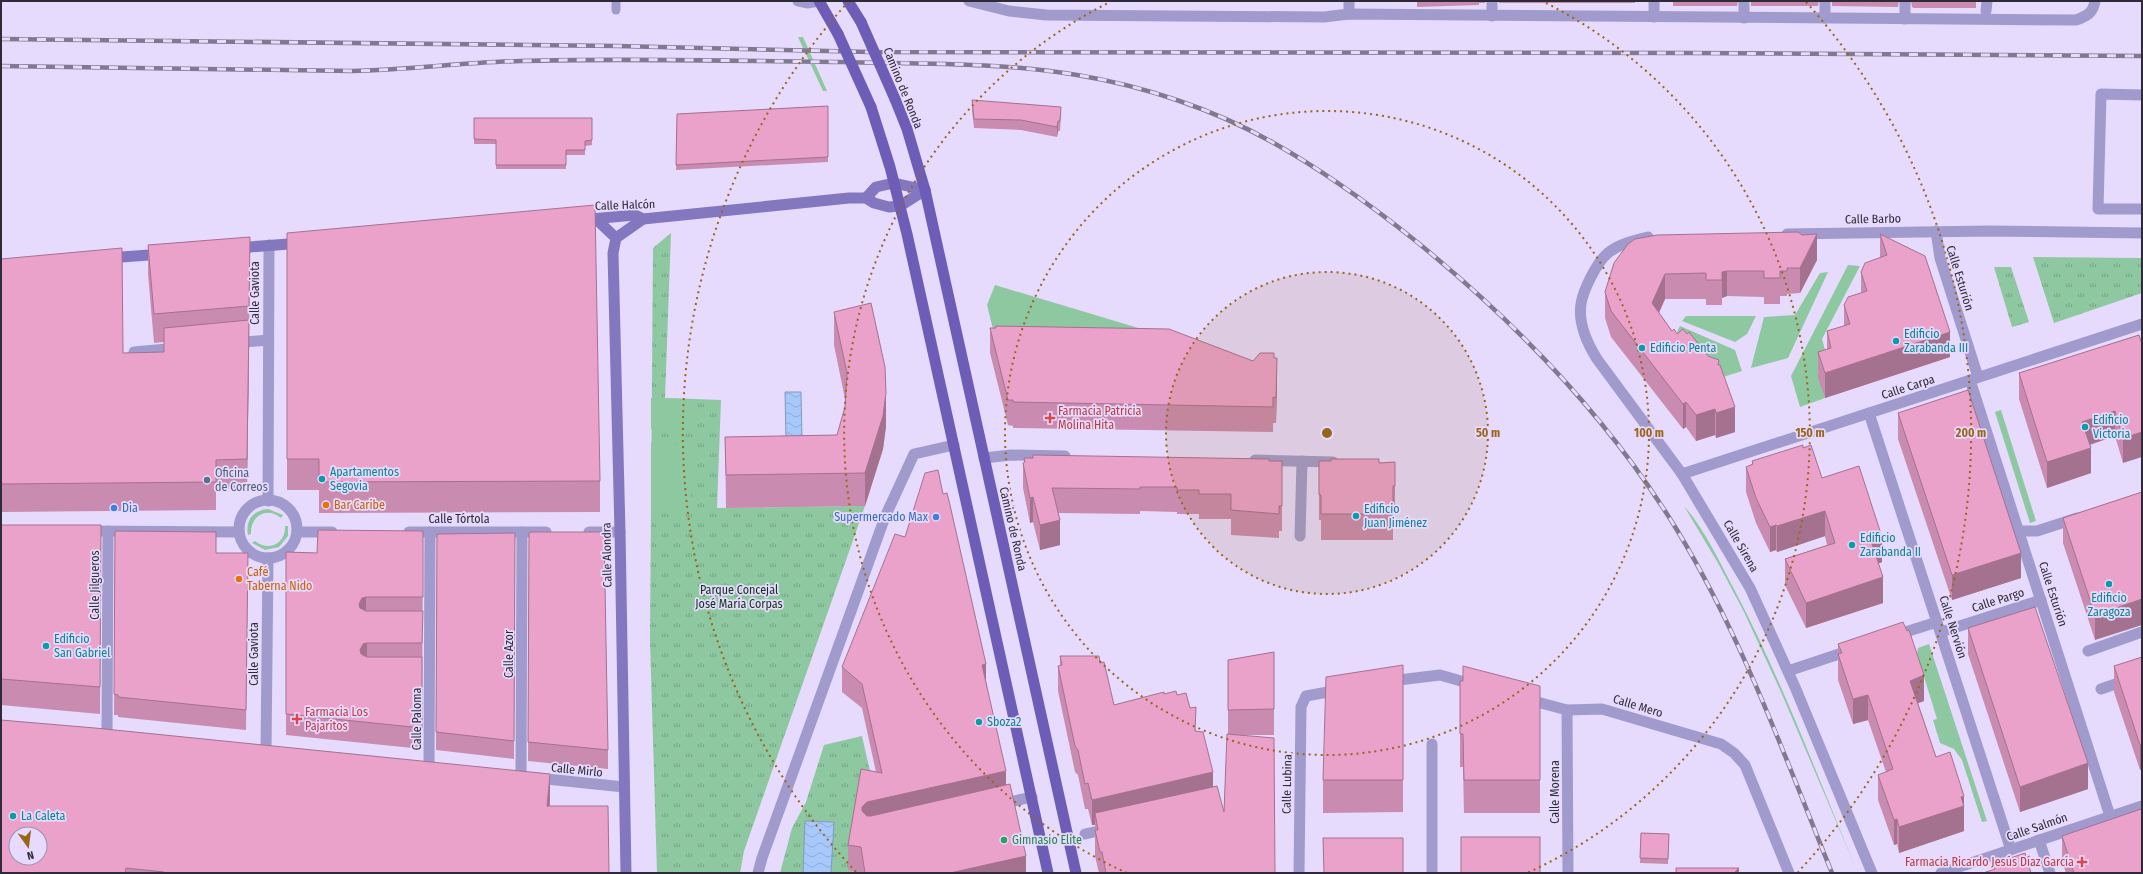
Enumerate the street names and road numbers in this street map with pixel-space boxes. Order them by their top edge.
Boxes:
street label: Camino de Ronda [880,45,926,131]
street label: Calle Halcón [595,197,655,213]
street label: Calle Barbo [1845,212,1901,226]
street label: Calle Esturión [1943,244,1977,312]
street label: Calle Gaviota [248,261,262,325]
street label: Calle Carpa [1880,372,1936,402]
street label: Camino de Ronda [996,485,1030,573]
street label: Calle Tórtola [428,512,490,526]
street label: Calle Sirena [1721,518,1762,575]
street label: Calle Alondra [599,522,615,588]
street label: Calle Jilgueros [88,550,102,620]
street label: Calle Esturión [2036,560,2070,628]
street label: Calle Pargo [1970,585,2026,615]
street label: Calle Nervión [1936,594,1970,660]
street label: Calle Gaviota [247,622,261,686]
street label: Calle Azor [502,629,516,678]
street label: Calle Paloma [410,688,424,750]
street label: Calle Mero [1611,692,1665,720]
street label: Calle Lubina [1279,754,1295,814]
street label: Calle Mirlo [550,760,604,780]
street label: Calle Morena [1548,760,1562,824]
street label: Calle Salmón [2005,810,2069,844]

